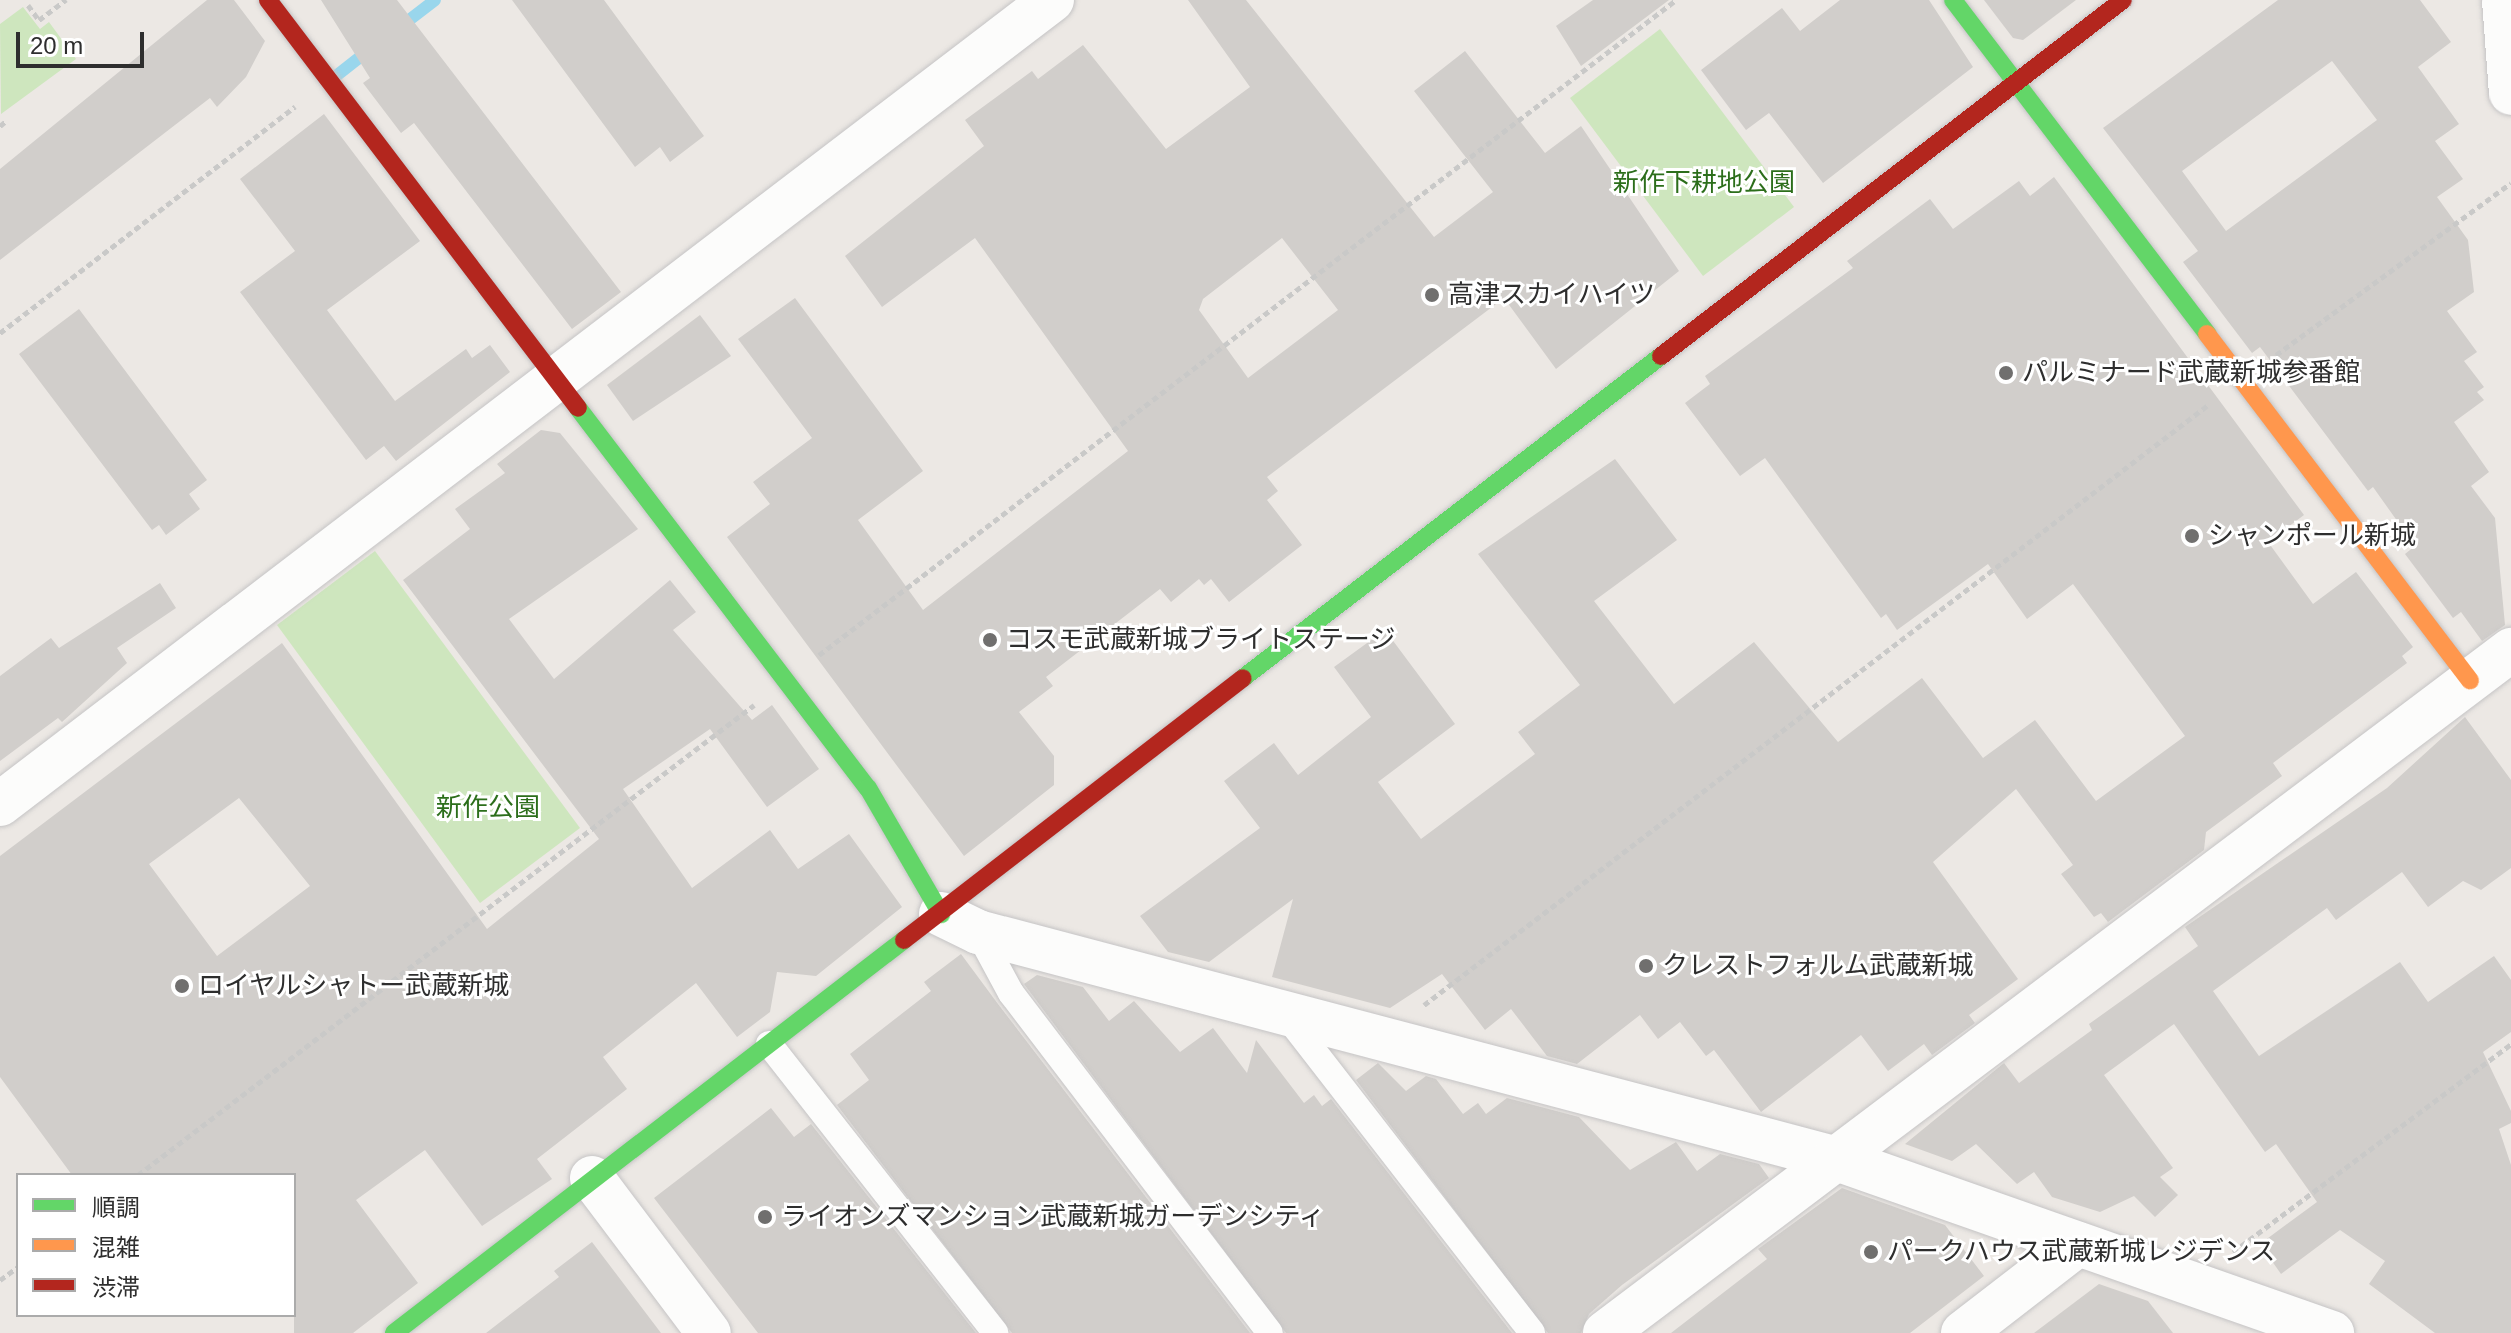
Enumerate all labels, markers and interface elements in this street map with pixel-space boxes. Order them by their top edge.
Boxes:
scale bar [20,16,148,66]
text: 20 m [30,32,83,59]
park label: 新作下耕地公園 [1613,167,1795,199]
place label: 高津スカイハイツ [1448,279,1656,311]
marker: 高津スカイハイツ [1423,286,1441,304]
place label: パルミナード武蔵新城参番館 [2022,357,2360,389]
marker: パルミナード武蔵新城参番館 [1997,364,2015,382]
place label: シャンポール新城 [2208,520,2416,552]
marker: シャンポール新城 [2183,527,2201,545]
place label: コスモ武蔵新城ブライトステージ [1006,624,1396,656]
marker: コスモ武蔵新城ブライトステージ [981,631,999,649]
park label: 新作公園 [436,792,540,824]
place label: クレストフォルム武蔵新城 [1662,950,1974,982]
marker: クレストフォルム武蔵新城 [1637,957,1655,975]
place label: ロイヤルシャトー武蔵新城 [198,970,510,1002]
marker: ロイヤルシャトー武蔵新城 [173,977,191,995]
legend [16,1173,296,1317]
text: 順調 [92,1194,140,1221]
place label: ライオンズマンション武蔵新城ガーデンシティ [781,1201,1327,1233]
marker: ライオンズマンション武蔵新城ガーデンシティ [756,1208,774,1226]
text: 混雑 [92,1234,140,1261]
place label: パークハウス武蔵新城レジデンス [1887,1236,2277,1268]
marker: パークハウス武蔵新城レジデンス [1862,1243,1880,1261]
text: 渋滞 [92,1274,140,1301]

